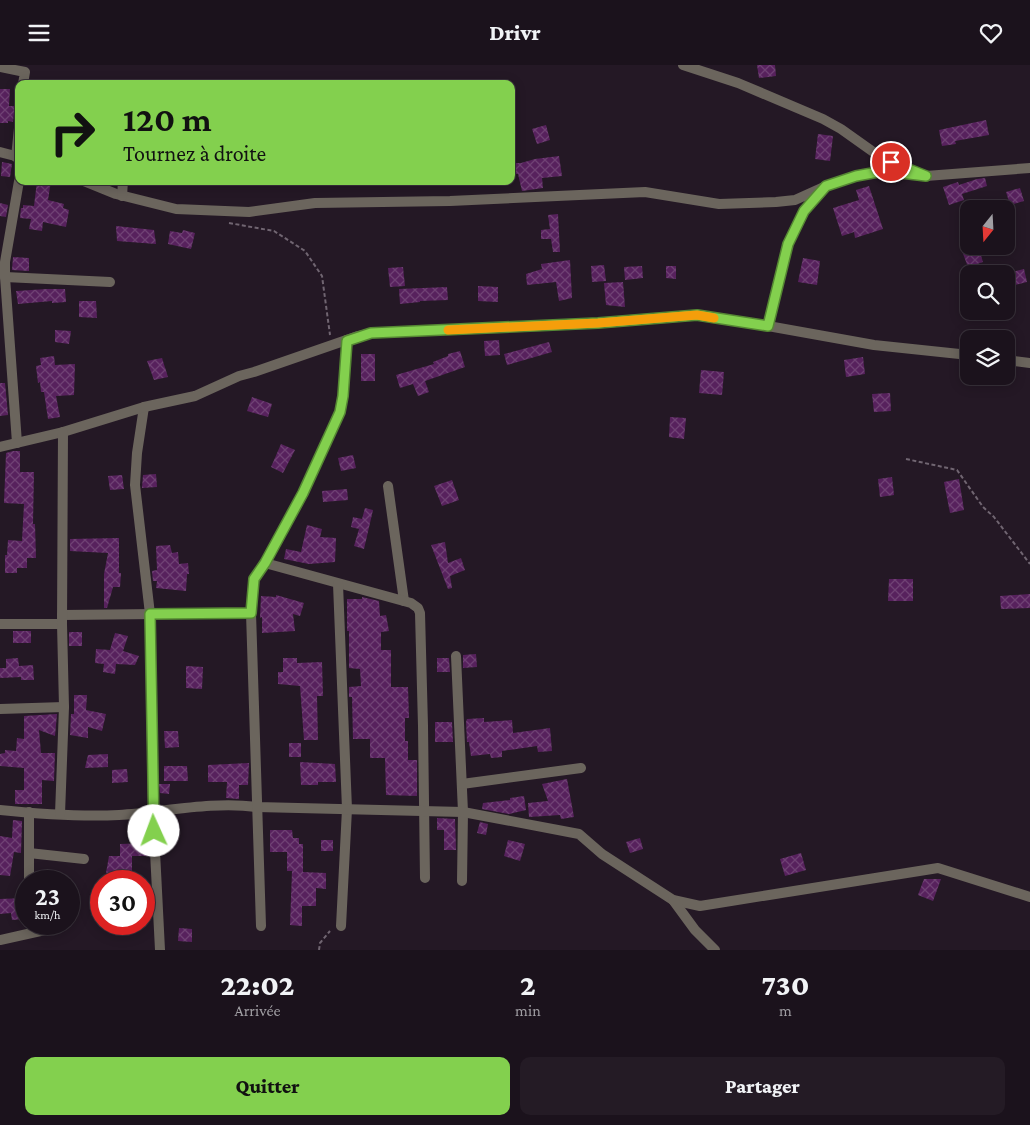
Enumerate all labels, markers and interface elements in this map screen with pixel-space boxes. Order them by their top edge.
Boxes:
icon: menu [25,19,53,47]
icon: heart [977,19,1005,47]
text: Drivr [489,20,541,45]
icon: right [40,100,105,165]
text: 120 m [123,100,212,139]
text: Tournez à droite [123,141,266,166]
pin [870,141,912,183]
icon: arrive [877,148,905,176]
north arrow [960,200,1015,255]
map controls [960,200,1015,385]
button: search [960,265,1015,320]
button: layers [960,330,1015,385]
position arrow [127,804,179,856]
speed limit sign: 30 [90,870,155,935]
text: 23 [35,883,60,910]
text: km/h [35,908,60,922]
text: 22:02 [221,968,295,1001]
text: 2 [520,968,536,1001]
text: 730 [761,968,809,1001]
text: Arrivée [235,1002,281,1019]
text: min [515,1002,541,1019]
text: m [779,1002,792,1019]
button: Quitter [25,1057,510,1115]
button: Partager [520,1057,1005,1115]

